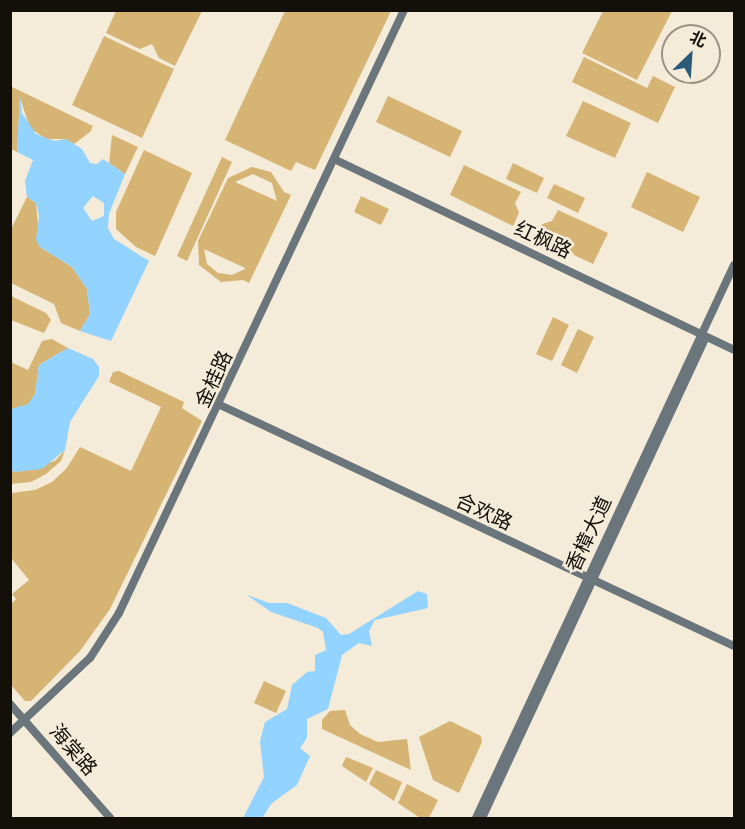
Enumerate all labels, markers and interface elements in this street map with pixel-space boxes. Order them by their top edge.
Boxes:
north arrow [661,24,721,84]
text: 北 [686,25,710,53]
street label: 红枫路 [511,216,575,264]
street label: 金桂路 [190,347,238,411]
street label: 合欢路 [452,488,516,536]
street label: 香樟大道 [561,493,617,575]
street label: 海棠路 [44,719,102,781]

